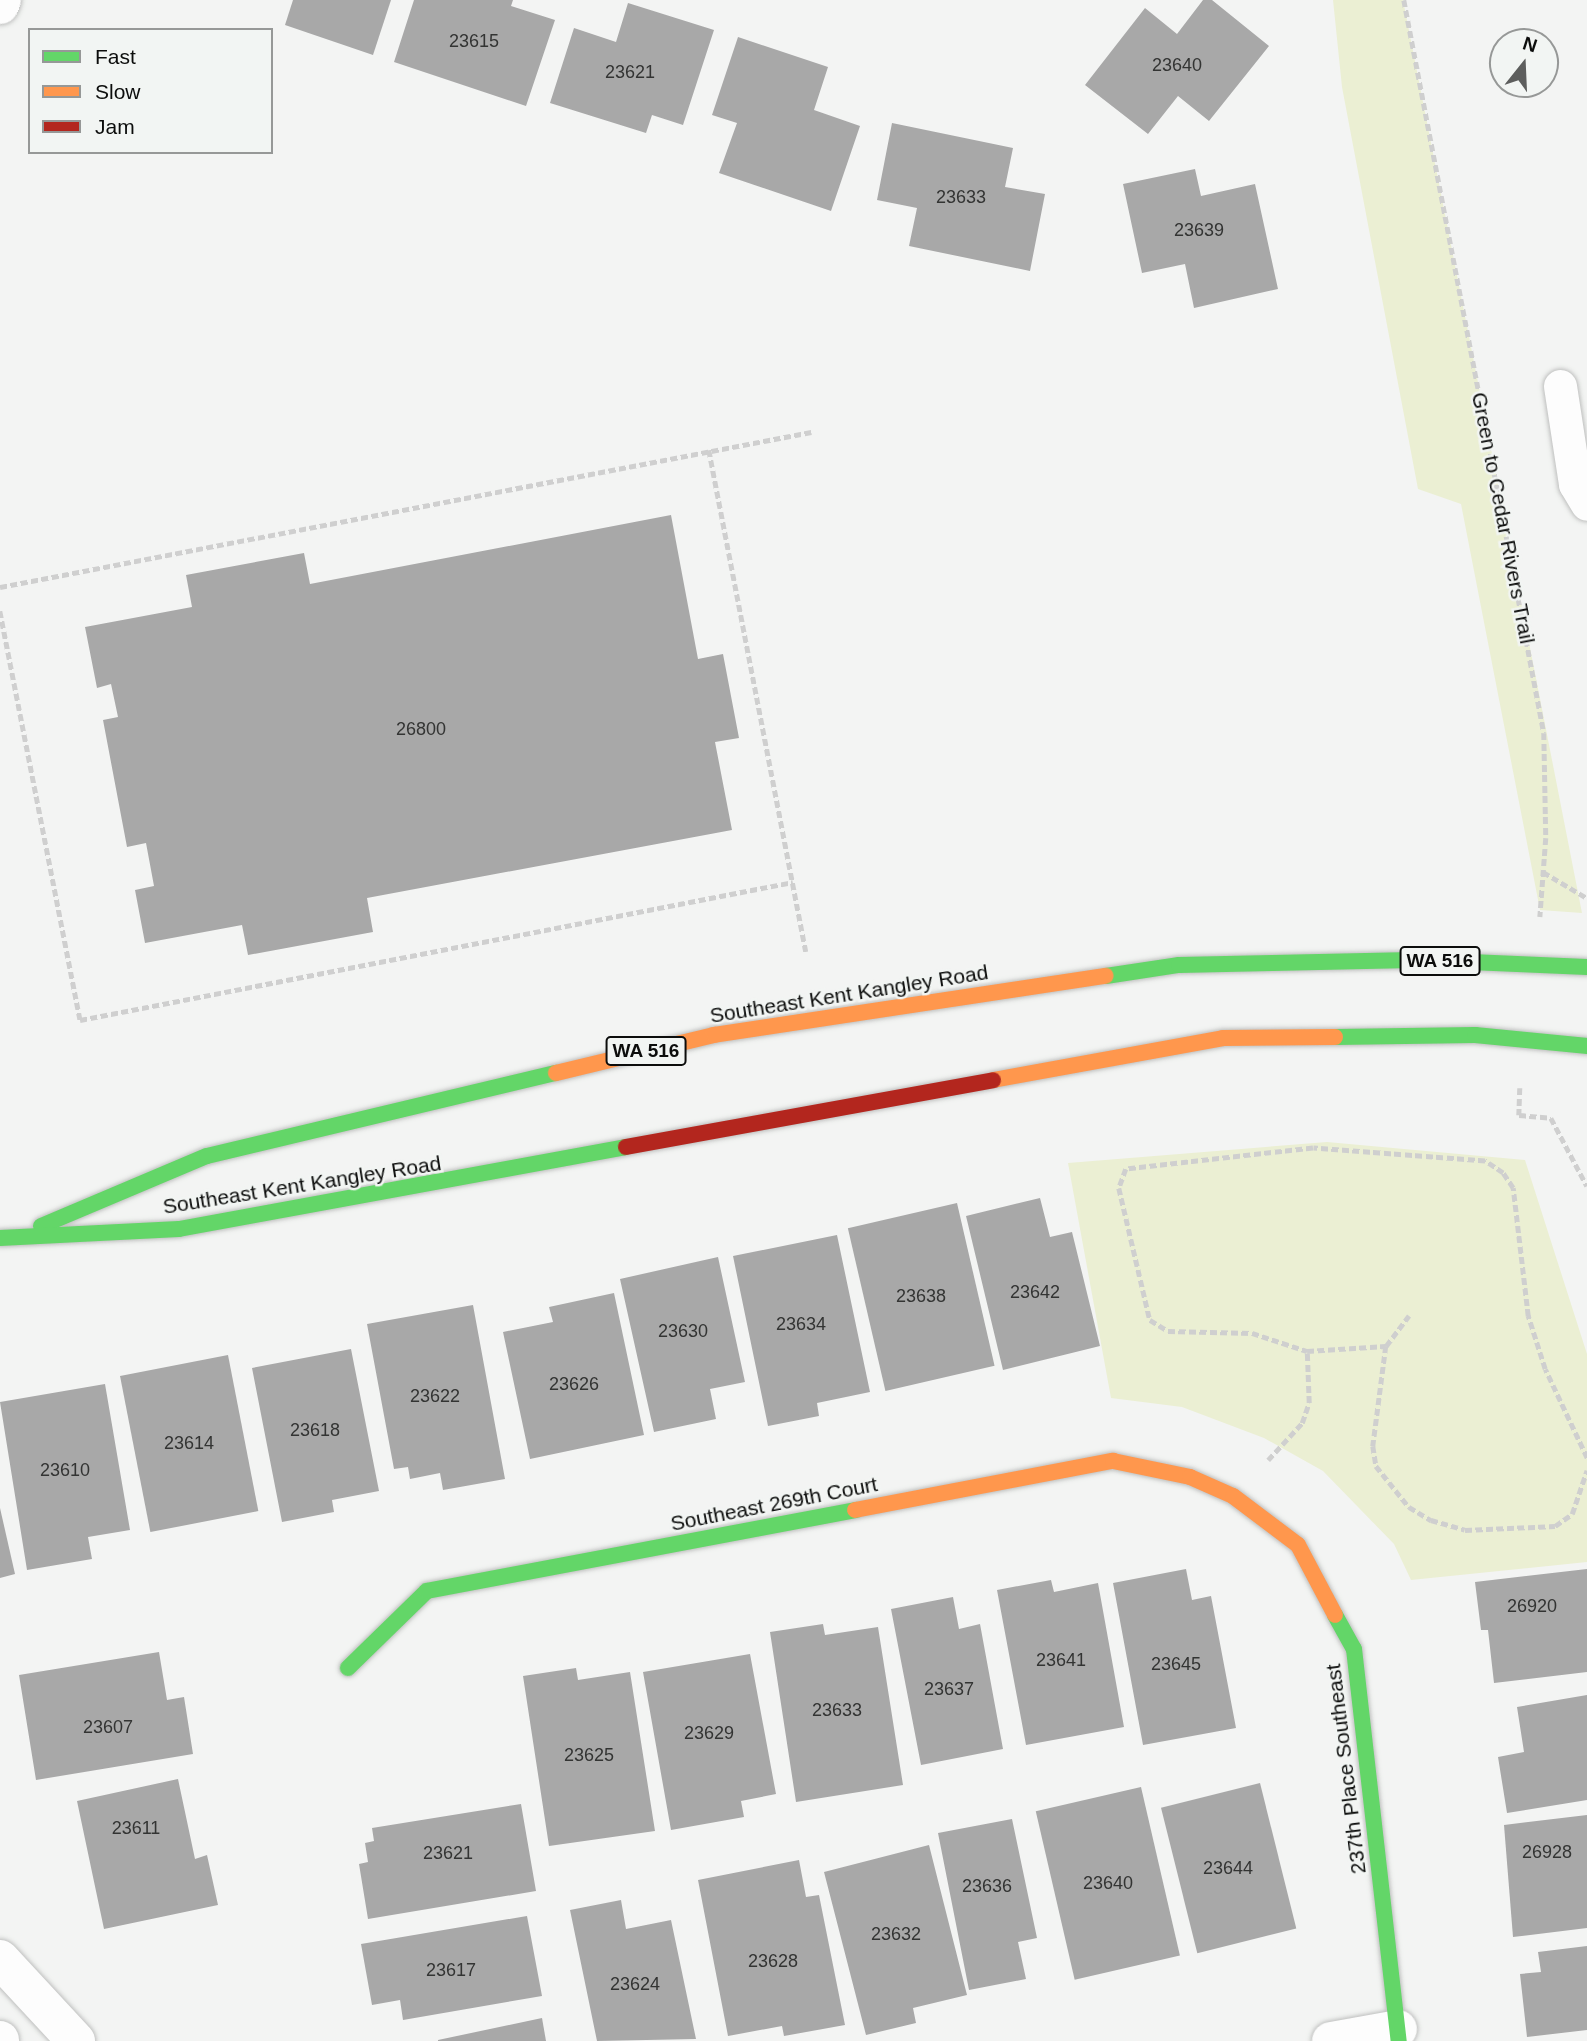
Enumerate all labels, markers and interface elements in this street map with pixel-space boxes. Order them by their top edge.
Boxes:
legend [28,28,273,154]
north arrow [1489,28,1559,98]
house number: 23615 [449,30,499,52]
text: N [1520,32,1540,57]
text: Fast [95,45,136,68]
house number: 23640 [1152,54,1202,76]
house number: 23621 [605,61,655,83]
text: Slow [95,80,141,103]
text: Jam [95,115,135,138]
house number: 23633 [936,186,986,208]
house number: 23639 [1174,219,1224,241]
street label: Green to Cedar Rivers Trail [1466,390,1540,646]
house number: 26800 [396,718,446,740]
road number: WA 516 [1398,945,1482,976]
street label: Southeast Kent Kangley Road [708,960,990,1028]
road number: WA 516 [604,1036,688,1066]
street label: Southeast Kent Kangley Road [161,1151,443,1219]
house number: 23642 [1010,1281,1060,1303]
house number: 23638 [896,1285,946,1307]
house number: 23634 [776,1313,826,1335]
house number: 23630 [658,1320,708,1342]
house number: 23626 [549,1373,599,1395]
house number: 23622 [410,1385,460,1407]
house number: 23618 [290,1419,340,1441]
house number: 23614 [164,1432,214,1454]
house number: 23610 [40,1459,90,1481]
street label: Southeast 269th Court [668,1472,880,1536]
house number: 26920 [1507,1595,1557,1617]
house number: 23641 [1036,1649,1086,1671]
house number: 23645 [1151,1653,1201,1675]
street label: 237th Place Southeast [1321,1663,1371,1875]
house number: 23637 [924,1678,974,1700]
house number: 23633 [812,1699,862,1721]
house number: 23607 [83,1716,133,1738]
house number: 23629 [684,1722,734,1744]
house number: 23625 [564,1744,614,1766]
house number: 23611 [112,1817,160,1839]
house number: 26928 [1522,1841,1572,1863]
house number: 23621 [423,1842,473,1864]
house number: 23644 [1203,1857,1253,1879]
house number: 23640 [1083,1872,1133,1894]
house number: 23636 [962,1875,1012,1897]
house number: 23632 [871,1923,921,1945]
house number: 23628 [748,1950,798,1972]
house number: 23617 [426,1959,476,1981]
house number: 23624 [610,1973,660,1995]

